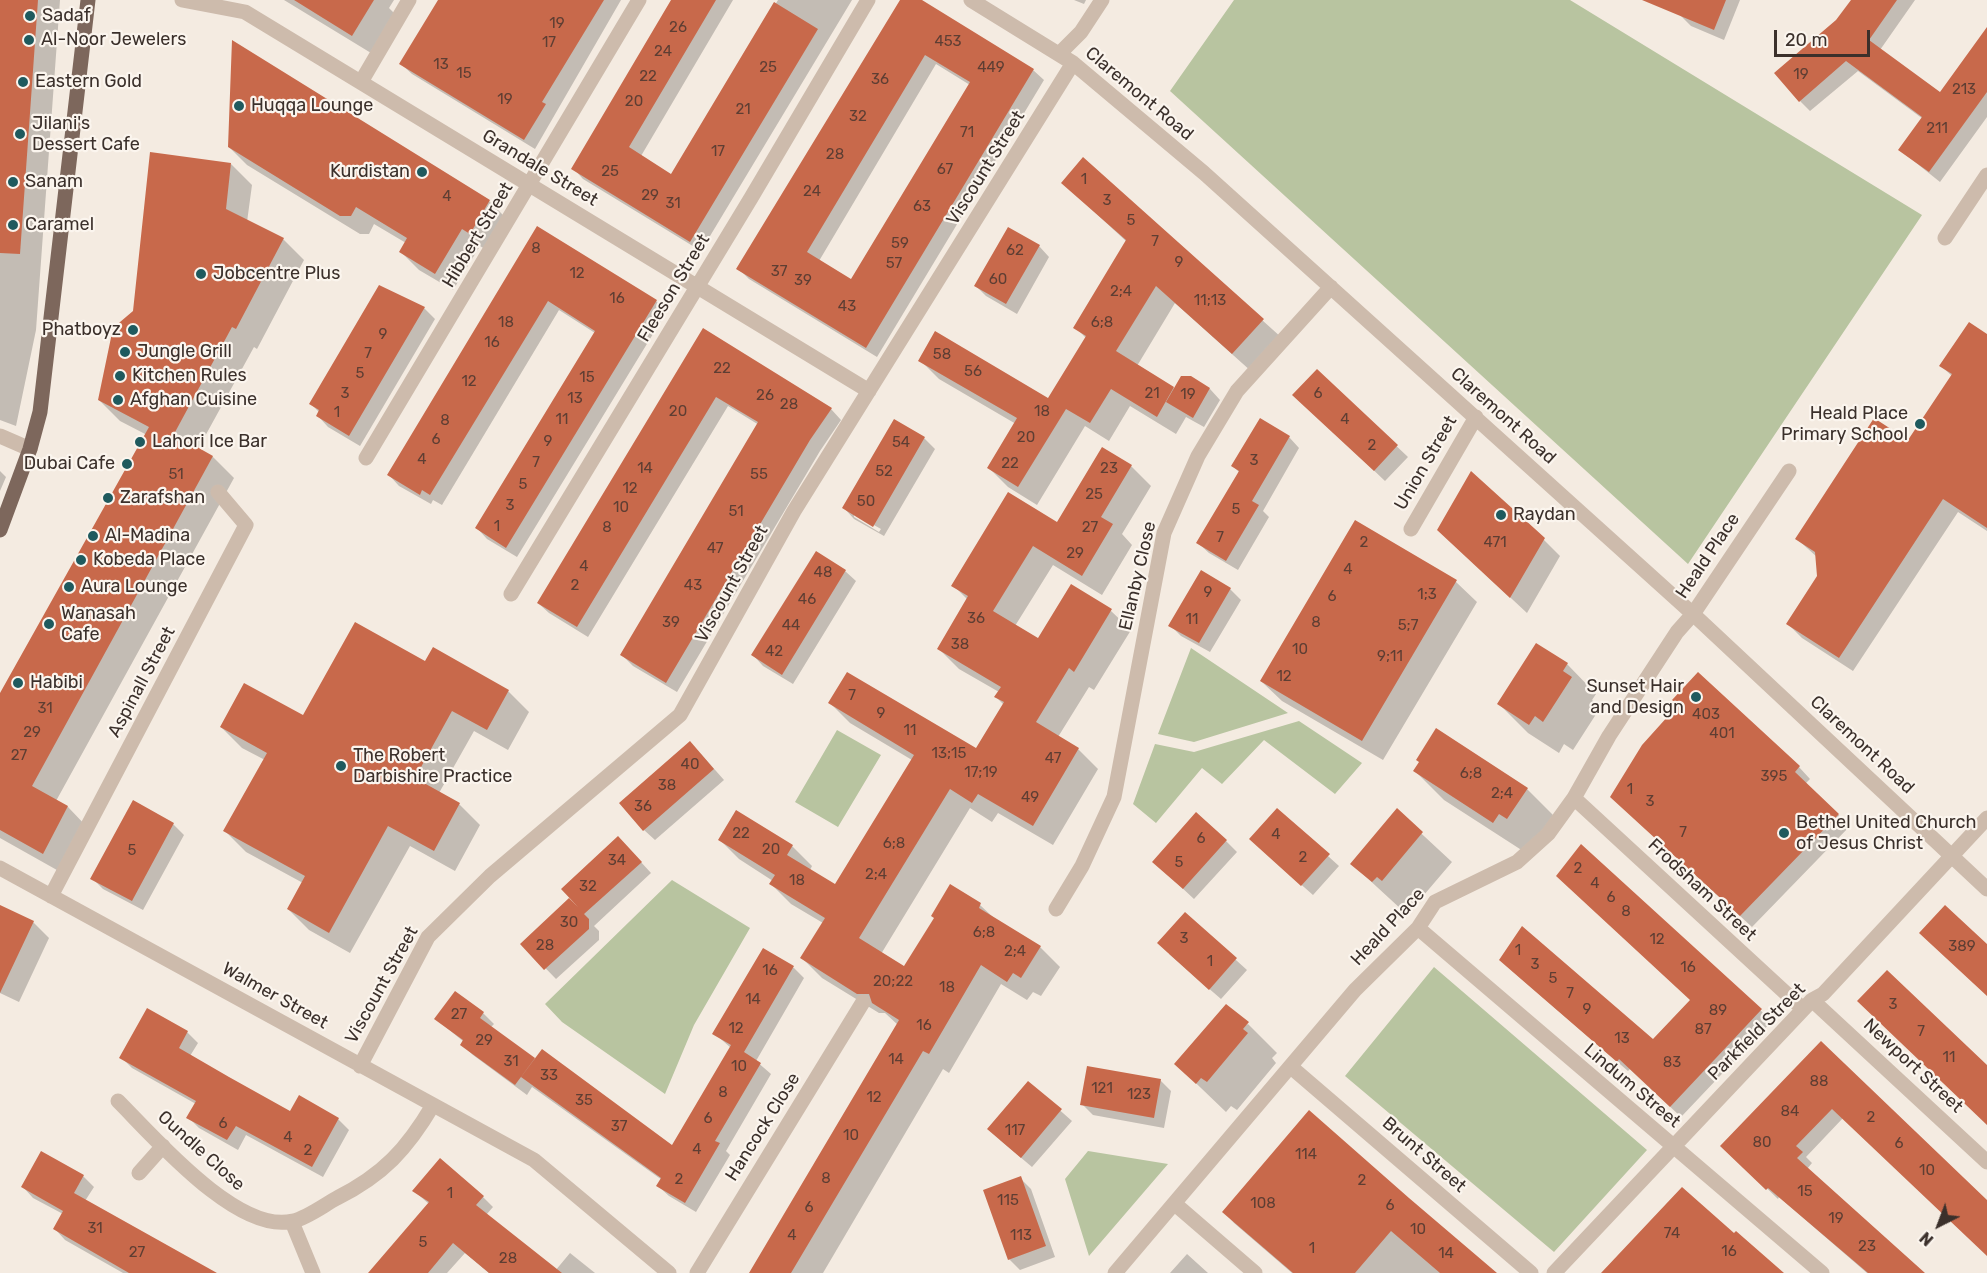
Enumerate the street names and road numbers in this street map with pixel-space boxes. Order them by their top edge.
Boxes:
street label: Claremont Road [1081,43,1197,145]
street label: Viscount Street [942,107,1030,229]
street label: Grandale Street [478,125,602,211]
street label: Hibbert Street [438,178,518,292]
street label: Fleeson Street [633,230,715,346]
street label: Claremont Road [1446,363,1560,469]
street label: Union Street [1390,412,1462,514]
street label: Heald Place [1672,509,1744,603]
street label: Ellanby Close [1115,519,1161,633]
street label: Viscount Street [691,522,773,646]
street label: Aspinall Street [104,623,180,741]
street label: Claremont Road [1806,691,1918,799]
street label: Frodsham Street [1643,834,1761,946]
street label: Heald Place [1347,884,1429,970]
street label: Viscount Street [341,923,423,1047]
street label: Walmer Street [218,958,332,1034]
street label: Parkfield Street [1704,979,1810,1085]
street label: Newport Street [1859,1014,1967,1118]
street label: Lindum Street [1579,1039,1685,1133]
street label: Hancock Close [721,1069,805,1185]
street label: Oundle Close [153,1106,249,1196]
street label: Brunt Street [1378,1113,1470,1197]

